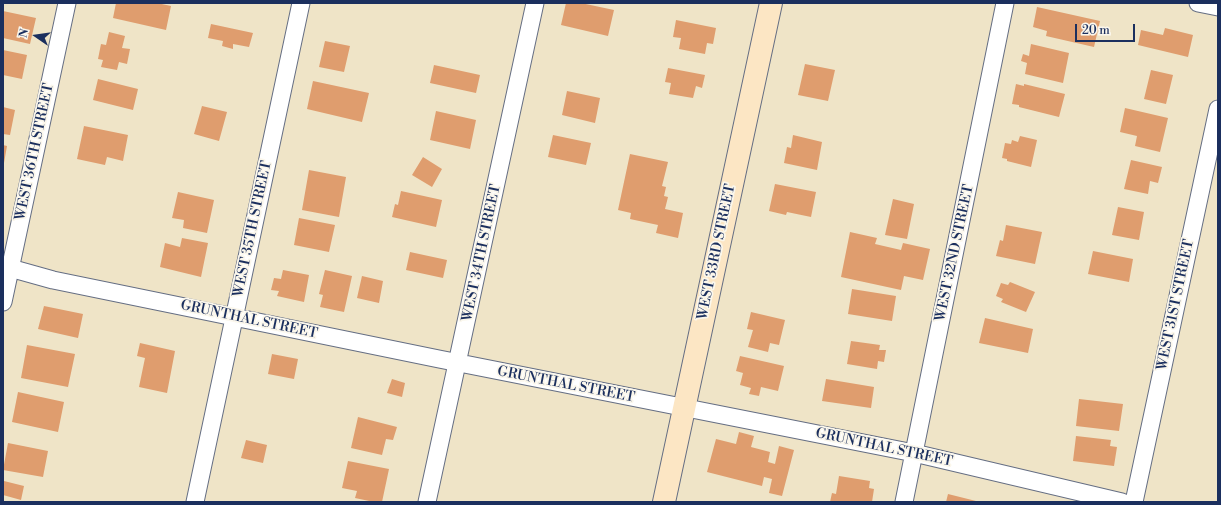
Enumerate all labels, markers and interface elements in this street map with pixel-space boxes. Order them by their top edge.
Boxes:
north arrow [16,16,56,56]
scale bar [1077,16,1137,42]
text: 20 m [1082,23,1110,38]
text: N [17,27,32,39]
street label: WEST 36TH STREET [12,82,58,222]
street label: WEST 35TH STREET [230,159,276,299]
street label: WEST 34TH STREET [459,183,505,323]
street label: WEST 33RD STREET [694,183,740,321]
street label: WEST 32ND STREET [932,183,978,323]
street label: WEST 31ST STREET [1154,238,1198,372]
street label: GRUNTHAL STREET [179,297,319,343]
street label: GRUNTHAL STREET [496,363,636,407]
street label: GRUNTHAL STREET [814,425,954,471]

